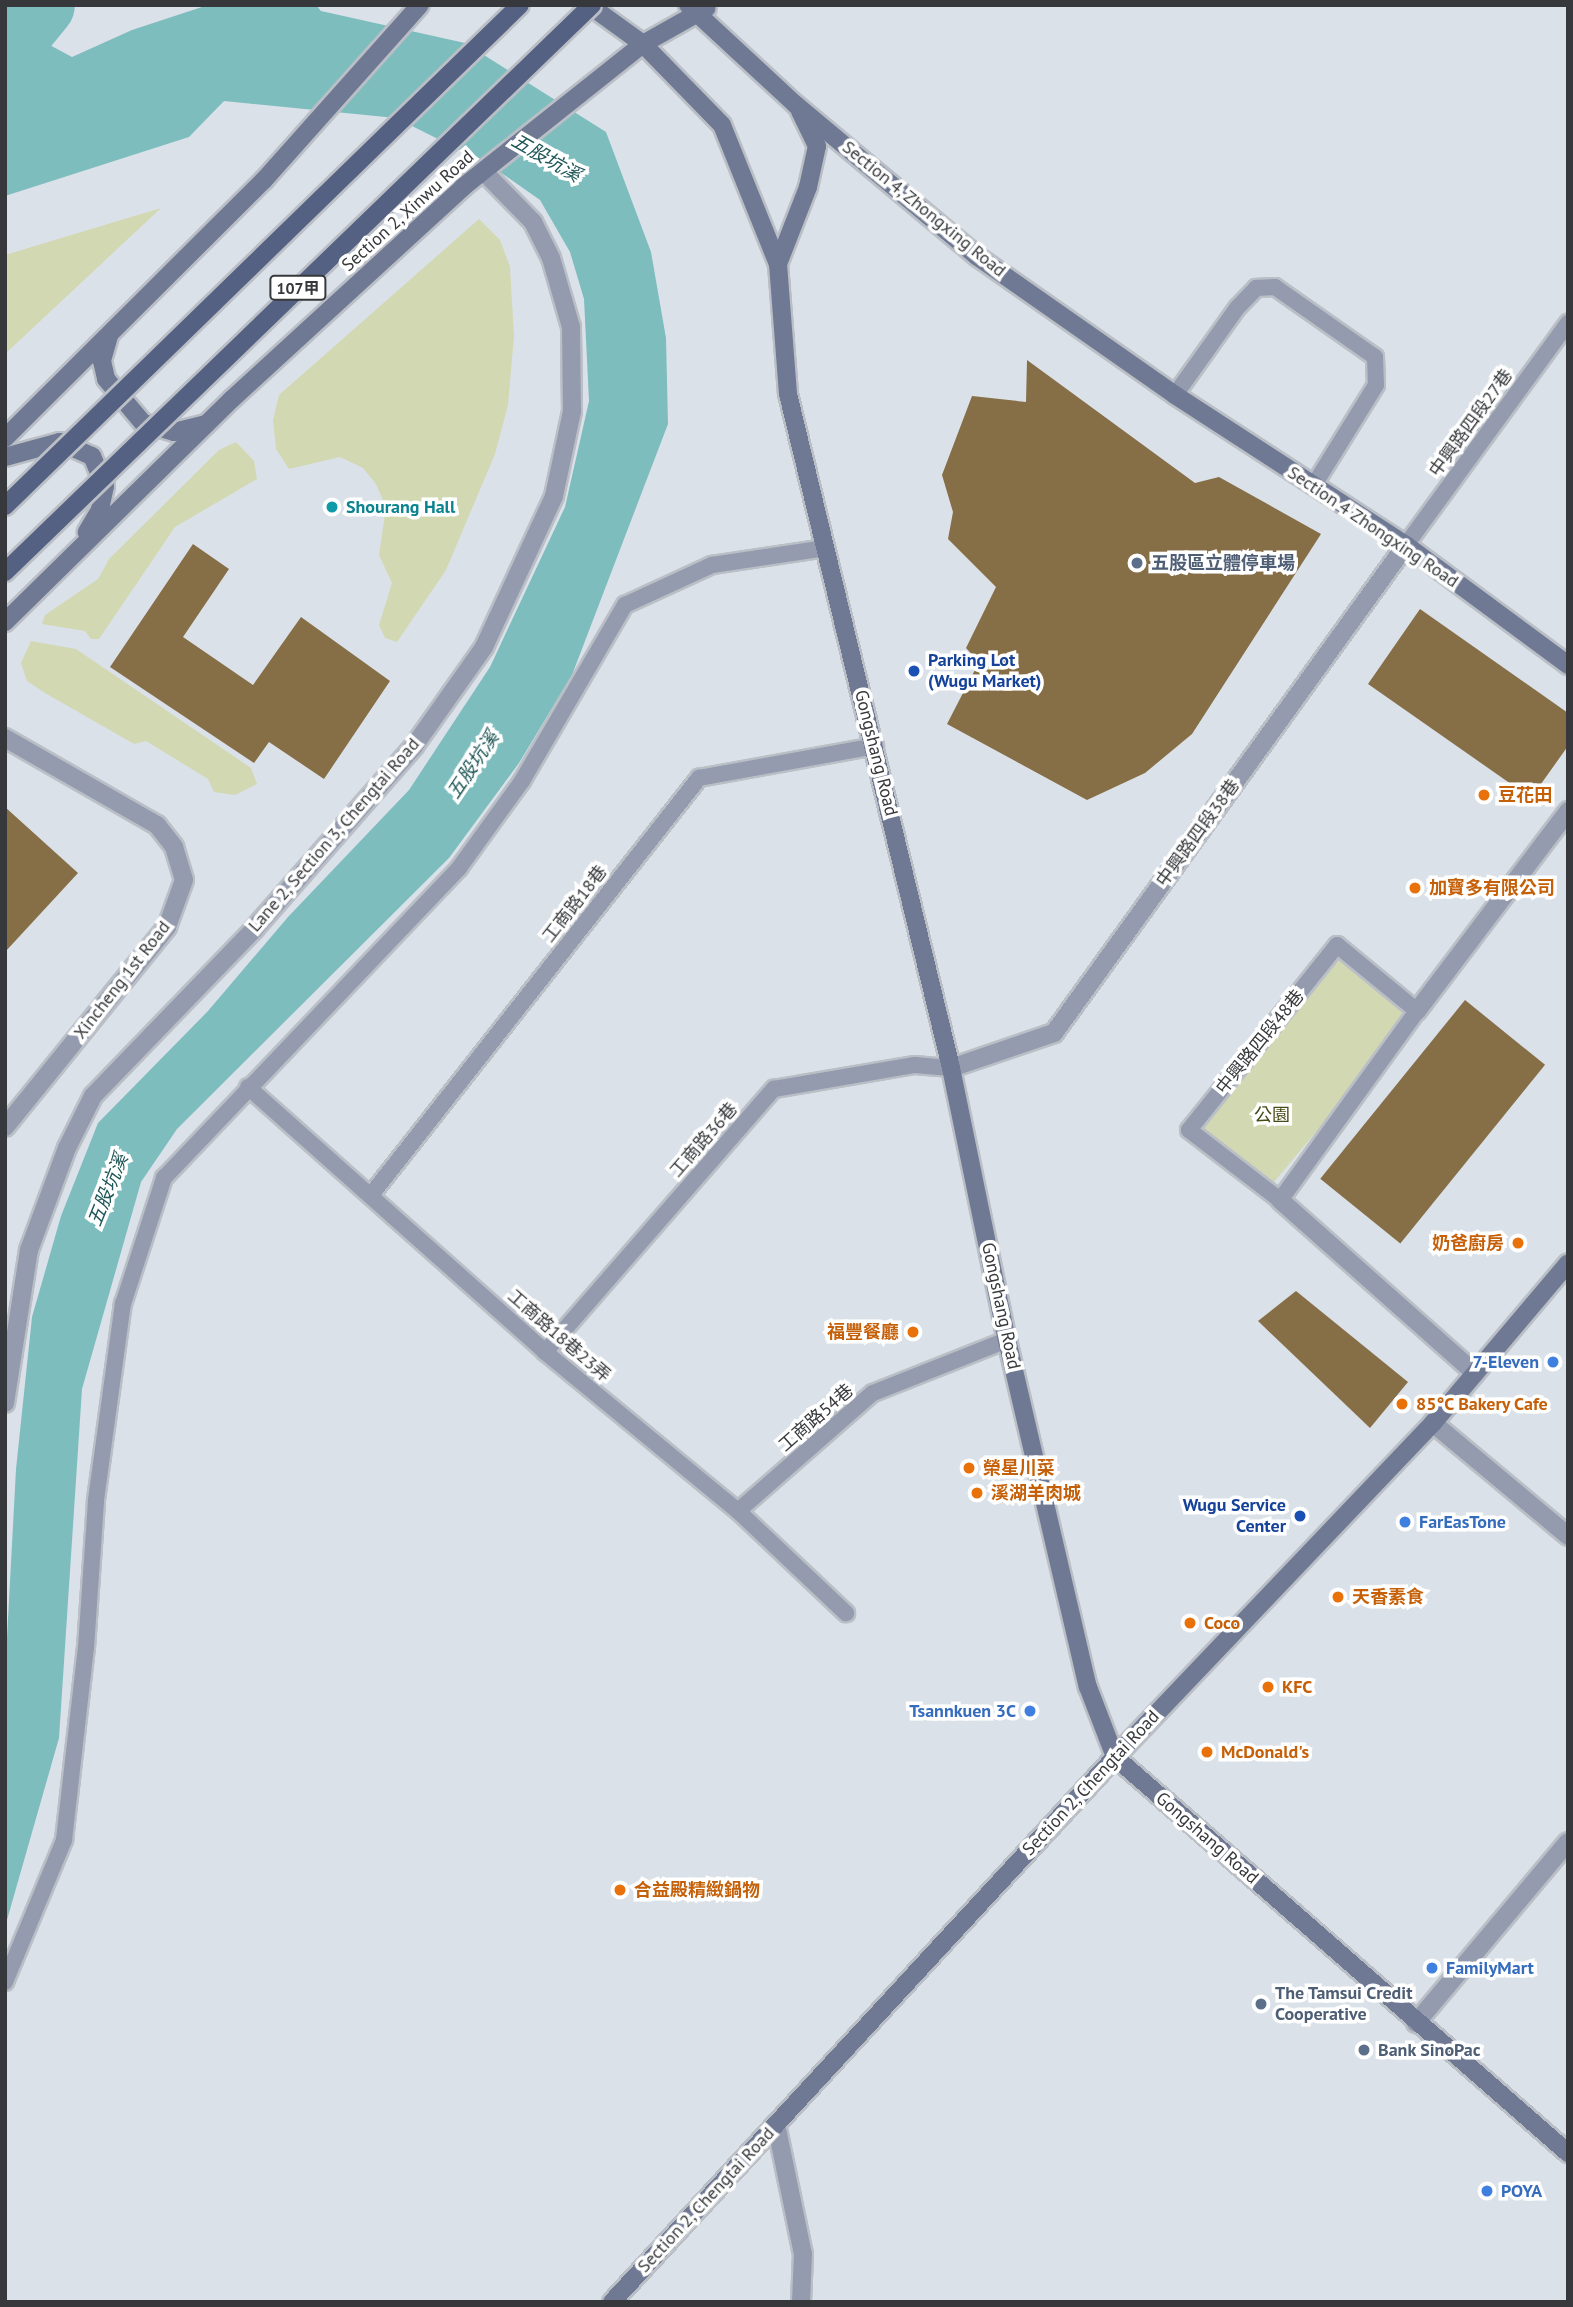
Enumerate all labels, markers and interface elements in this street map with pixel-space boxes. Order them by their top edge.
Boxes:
water label: 五股坑溪 [507,129,585,187]
street label: Section 4, Zhongxing Road [837,136,1011,282]
street label: Section 2, Xinwu Road [337,145,479,277]
road number: 107甲 [268,276,328,300]
street label: 中興路四段27巷 [1425,365,1517,481]
street label: Section 4 Zhongxing Road [1283,462,1463,592]
place label: Shourang Hall [346,496,455,518]
marker: Shourang Hall [324,499,340,515]
place label: 五股區立體停車場 [1151,552,1295,574]
marker: 五股區立體停車場 [1129,555,1145,571]
place label: Parking Lot (Wugu Market) [928,650,1042,692]
marker: Parking Lot (Wugu Market) [906,663,922,679]
street label: Gongshang Road [850,688,902,818]
water label: 五股坑溪 [442,727,504,803]
street label: Lane 2, Section 3, Chengtai Road [243,733,425,937]
street label: 中興路四段38巷 [1152,775,1244,891]
place label: 豆花田 [1498,784,1552,806]
marker: 豆花田 [1476,787,1492,803]
street label: 工商路18巷 [538,861,612,947]
place label: 加寶多有限公司 [1429,877,1555,899]
marker: 加寶多有限公司 [1407,880,1423,896]
street label: Xincheng 1st Road [69,917,175,1043]
street label: 中興路四段48巷 [1211,986,1309,1098]
street label: 工商路36巷 [666,1098,742,1182]
park label: 公園 [1254,1104,1290,1126]
water label: 五股坑溪 [83,1150,133,1230]
place label: 奶爸廚房 [1432,1232,1504,1254]
marker: 奶爸廚房 [1510,1235,1526,1251]
street label: Gongshang Road [977,1241,1025,1371]
street label: 工商路18巷23弄 [503,1285,615,1387]
place label: 福豐餐廳 [827,1321,899,1343]
marker: 福豐餐廳 [905,1324,921,1340]
place label: 7-Eleven [1472,1351,1539,1373]
marker: 7-Eleven [1545,1354,1561,1370]
street label: 工商路54巷 [774,1380,858,1456]
place label: 85°C Bakery Cafe [1416,1393,1549,1415]
marker: 85°C Bakery Cafe [1394,1396,1410,1412]
place label: 榮星川菜 [983,1457,1055,1479]
marker: 榮星川菜 [961,1460,977,1476]
place label: 溪湖羊肉城 [991,1482,1081,1504]
marker: 溪湖羊肉城 [969,1485,985,1501]
place label: Wugu Service Center [1183,1495,1286,1538]
marker: Wugu Service Center [1292,1508,1308,1524]
place label: FarEasTone [1419,1511,1506,1533]
marker: FarEasTone [1397,1514,1413,1530]
place label: 天香素食 [1352,1586,1424,1608]
marker: 天香素食 [1330,1589,1346,1605]
place label: Coco [1204,1612,1240,1634]
marker: Coco [1182,1615,1198,1631]
place label: KFC [1282,1676,1312,1698]
marker: KFC [1260,1679,1276,1695]
place label: Tsannkuen 3C [909,1700,1016,1722]
marker: Tsannkuen 3C [1022,1703,1038,1719]
street label: Section 2, Chengtai Road [1018,1705,1164,1861]
place label: McDonald's [1221,1741,1309,1763]
marker: McDonald's [1199,1744,1215,1760]
street label: Gongshang Road [1151,1788,1263,1888]
place label: 合益殿精緻鍋物 [634,1879,760,1901]
marker: 合益殿精緻鍋物 [612,1882,628,1898]
place label: FamilyMart [1446,1957,1534,1979]
marker: FamilyMart [1424,1960,1440,1976]
place label: The Tamsui Credit Cooperative [1275,1983,1413,2025]
marker: The Tamsui Credit Cooperative [1253,1996,1269,2012]
place label: Bank SinoPac [1378,2039,1481,2061]
marker: Bank SinoPac [1356,2042,1372,2058]
street label: Section 2, Chengtai Road [633,2122,779,2278]
place label: POYA [1501,2180,1542,2202]
marker: POYA [1479,2183,1495,2199]

